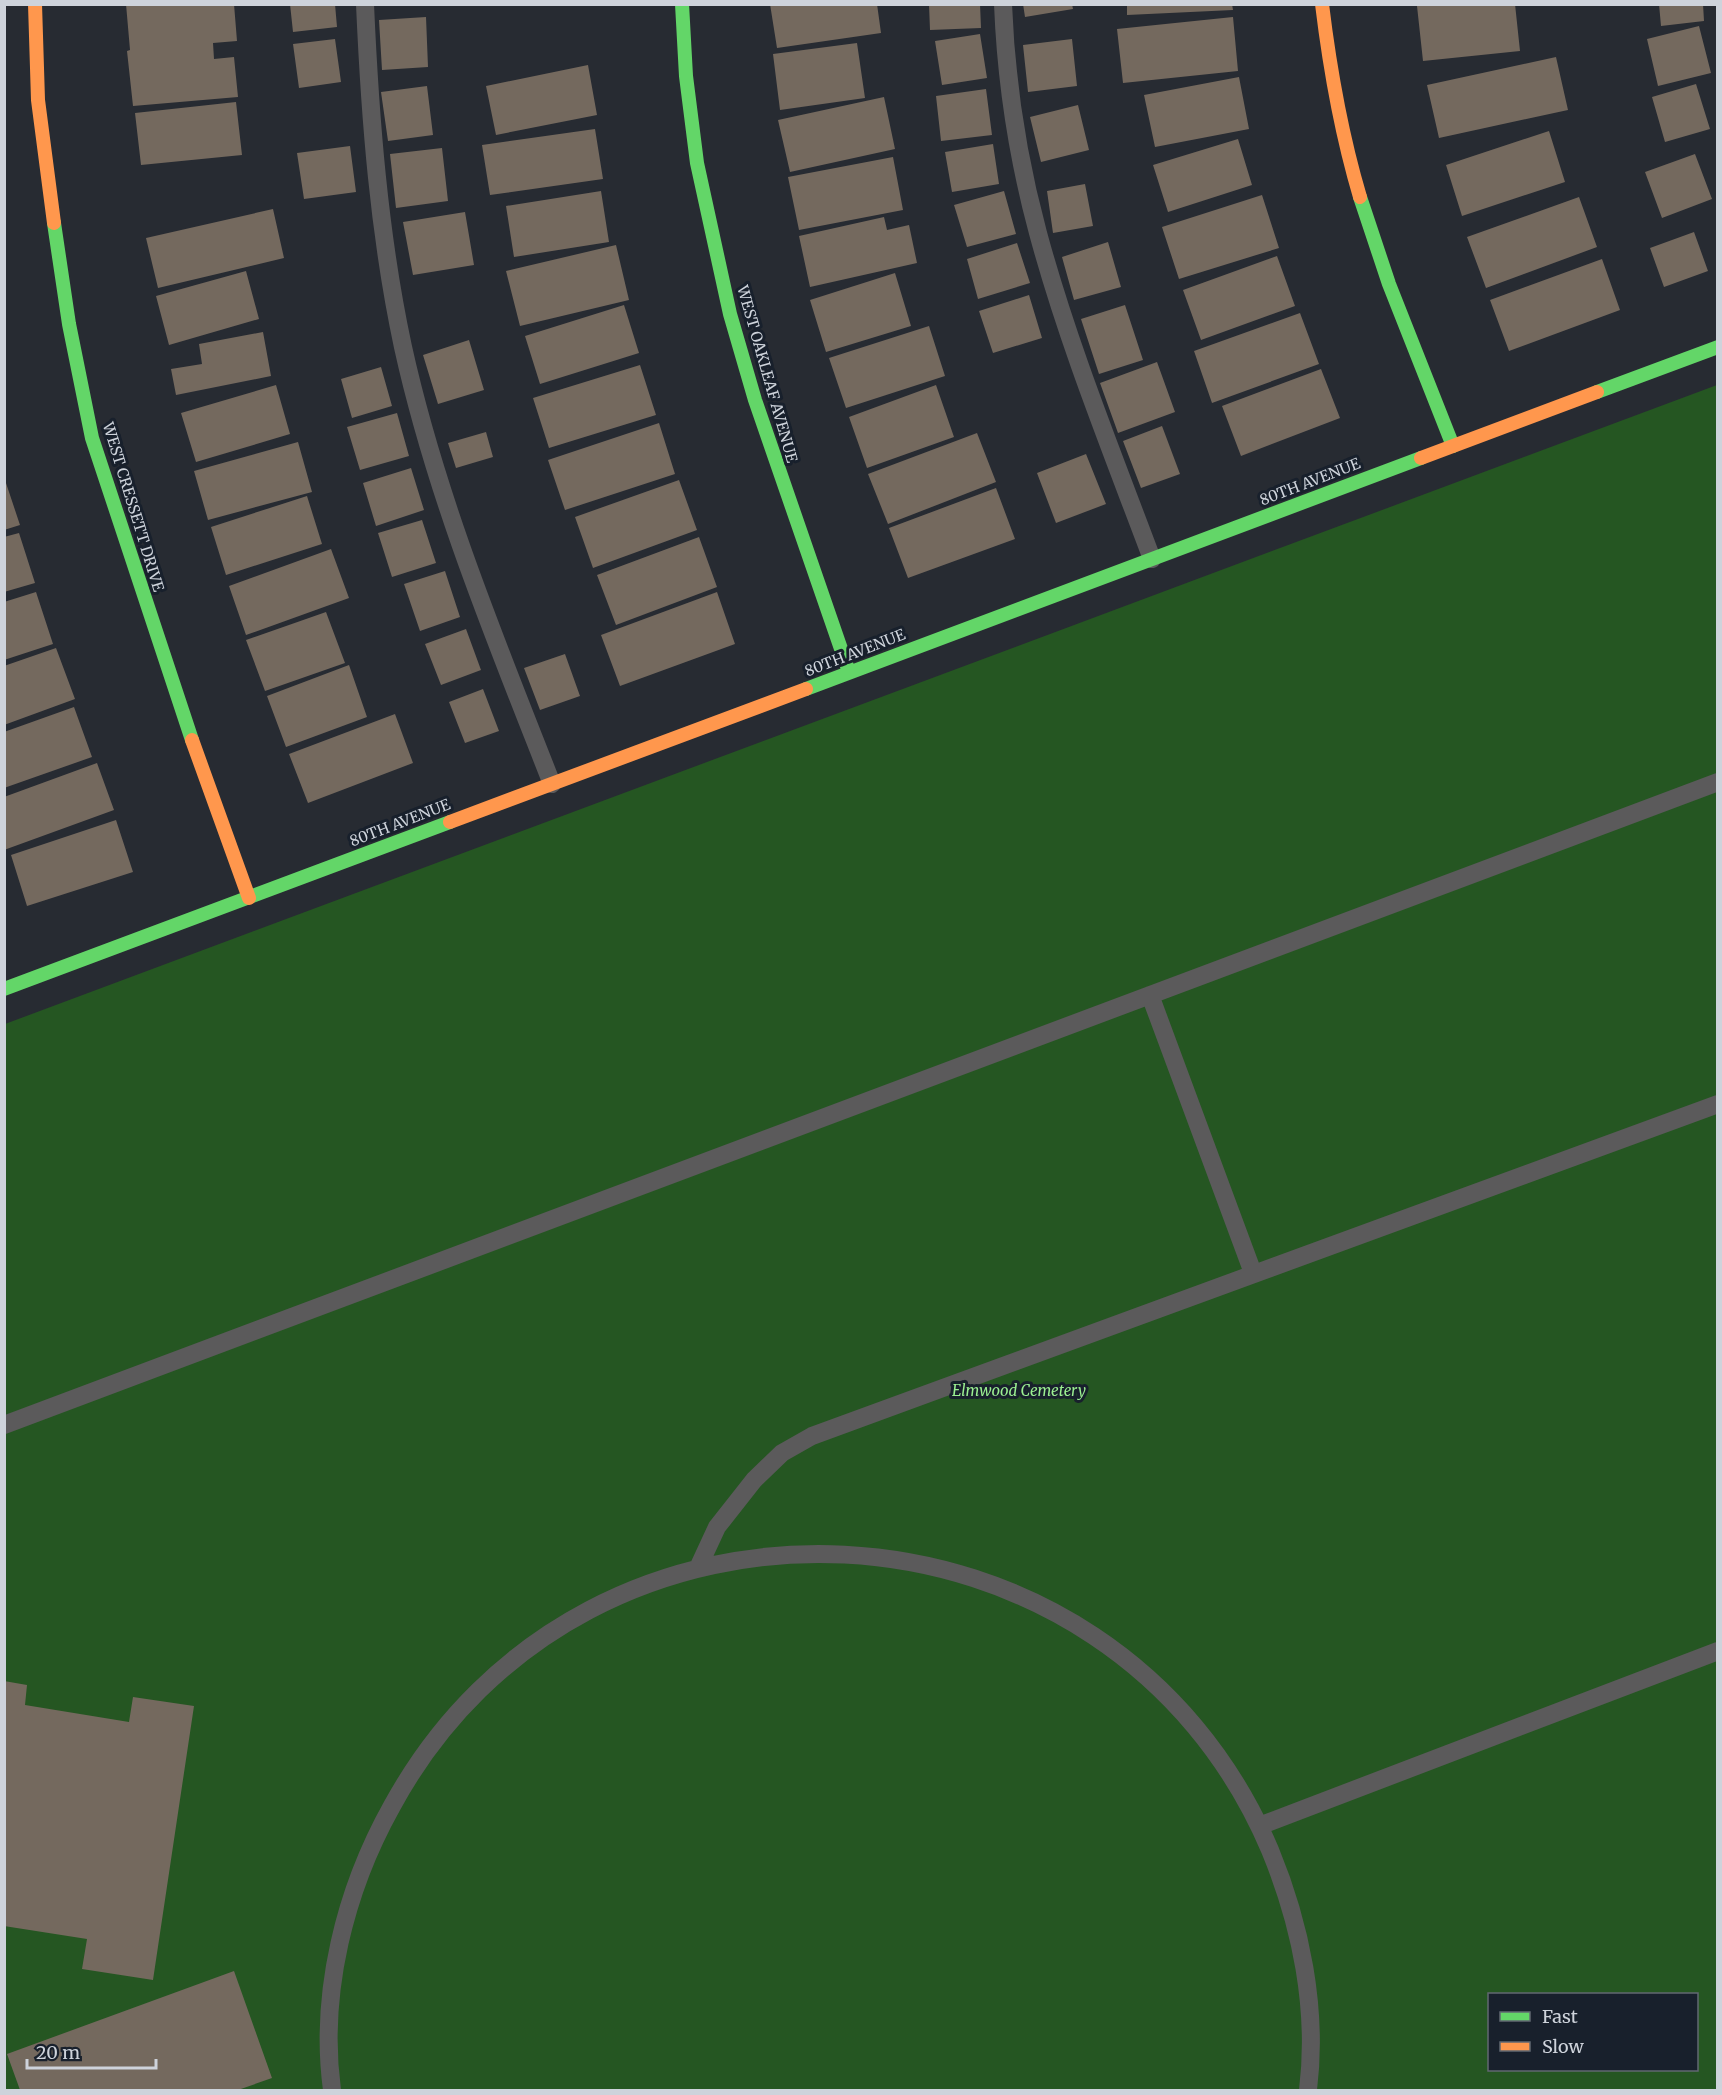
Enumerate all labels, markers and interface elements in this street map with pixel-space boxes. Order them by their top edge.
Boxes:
street label: WEST OAKLEAF AVENUE [733,282,802,465]
street label: WEST CRESSETT DRIVE [98,419,168,594]
street label: 80TH AVENUE [1257,453,1363,509]
street label: 80TH AVENUE [802,624,908,680]
street label: 80TH AVENUE [347,794,453,850]
park label: Elmwood Cemetery [952,1381,1086,1400]
legend [1488,1993,1698,2071]
text: Fast [1542,2005,1578,2028]
scale bar [27,2032,156,2070]
text: Slow [1542,2035,1585,2058]
text: 20 m [36,2041,80,2064]

